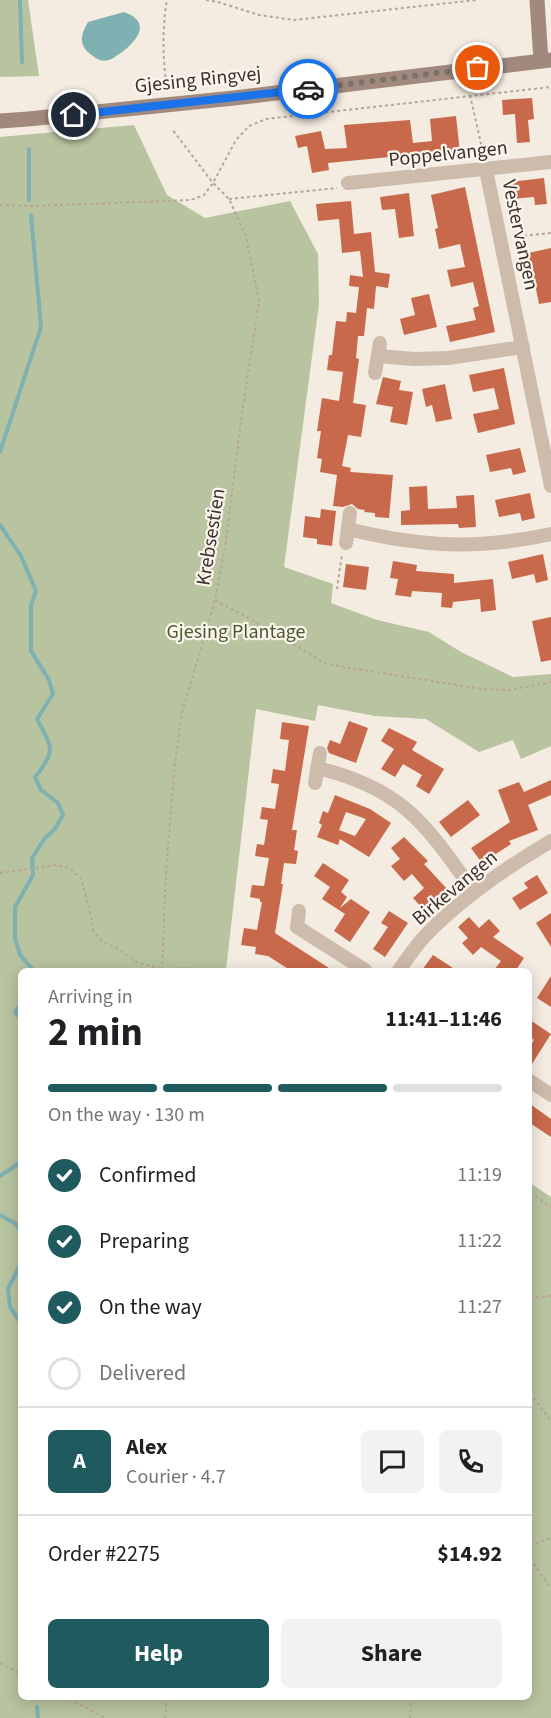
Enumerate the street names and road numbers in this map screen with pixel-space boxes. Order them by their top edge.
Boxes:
street label: Gjesing Ringvej [133,59,263,101]
street label: Poppelvangen [387,134,509,174]
street label: Vestervangen [495,177,545,293]
street label: Krebsestien [190,486,232,588]
street label: Birkevangen [406,844,504,932]

